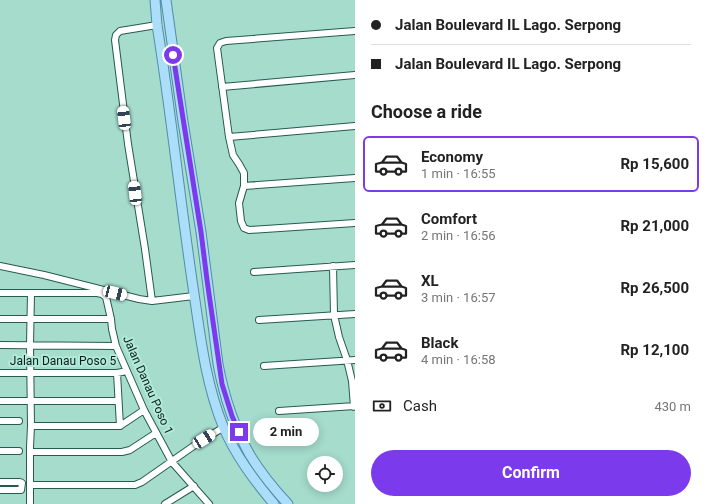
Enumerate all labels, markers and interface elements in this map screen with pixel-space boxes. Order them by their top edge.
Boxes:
text: Jalan Boulevard IL Lago. Serpong [395,16,621,34]
route start [164,46,182,64]
text: Jalan Boulevard IL Lago. Serpong [395,55,621,73]
text: Choose a ride [371,101,482,122]
car [117,105,131,131]
icon: car [373,146,409,182]
text: Economy [421,148,483,166]
text: Rp 15,600 [621,155,689,173]
text: 1 min · 16:55 [421,166,496,181]
car [128,180,142,206]
icon: car [373,208,409,244]
text: Comfort [421,210,477,228]
text: Rp 21,000 [621,217,689,235]
text: 2 min · 16:56 [421,228,496,243]
icon: car [373,270,409,306]
text: XL [421,272,439,290]
text: Rp 26,500 [621,279,689,297]
car [102,284,128,302]
text: 3 min · 16:57 [421,290,496,305]
icon: car [373,332,409,368]
street label: Jalan Danau Poso 1 [120,334,176,436]
text: Black [421,334,458,352]
text: Rp 12,100 [621,341,689,359]
text: 4 min · 16:58 [421,352,496,367]
street label: Jalan Danau Poso 5 [10,354,116,368]
icon: cash [371,395,393,417]
text: Cash [403,397,437,415]
text: 430 m [654,399,691,414]
callout: 2 min [253,418,319,446]
route end [230,423,248,441]
text: 2 min [270,424,302,439]
car [191,428,217,450]
button: Confirm [371,450,691,496]
map controls [307,456,343,492]
button: locate [307,456,343,492]

